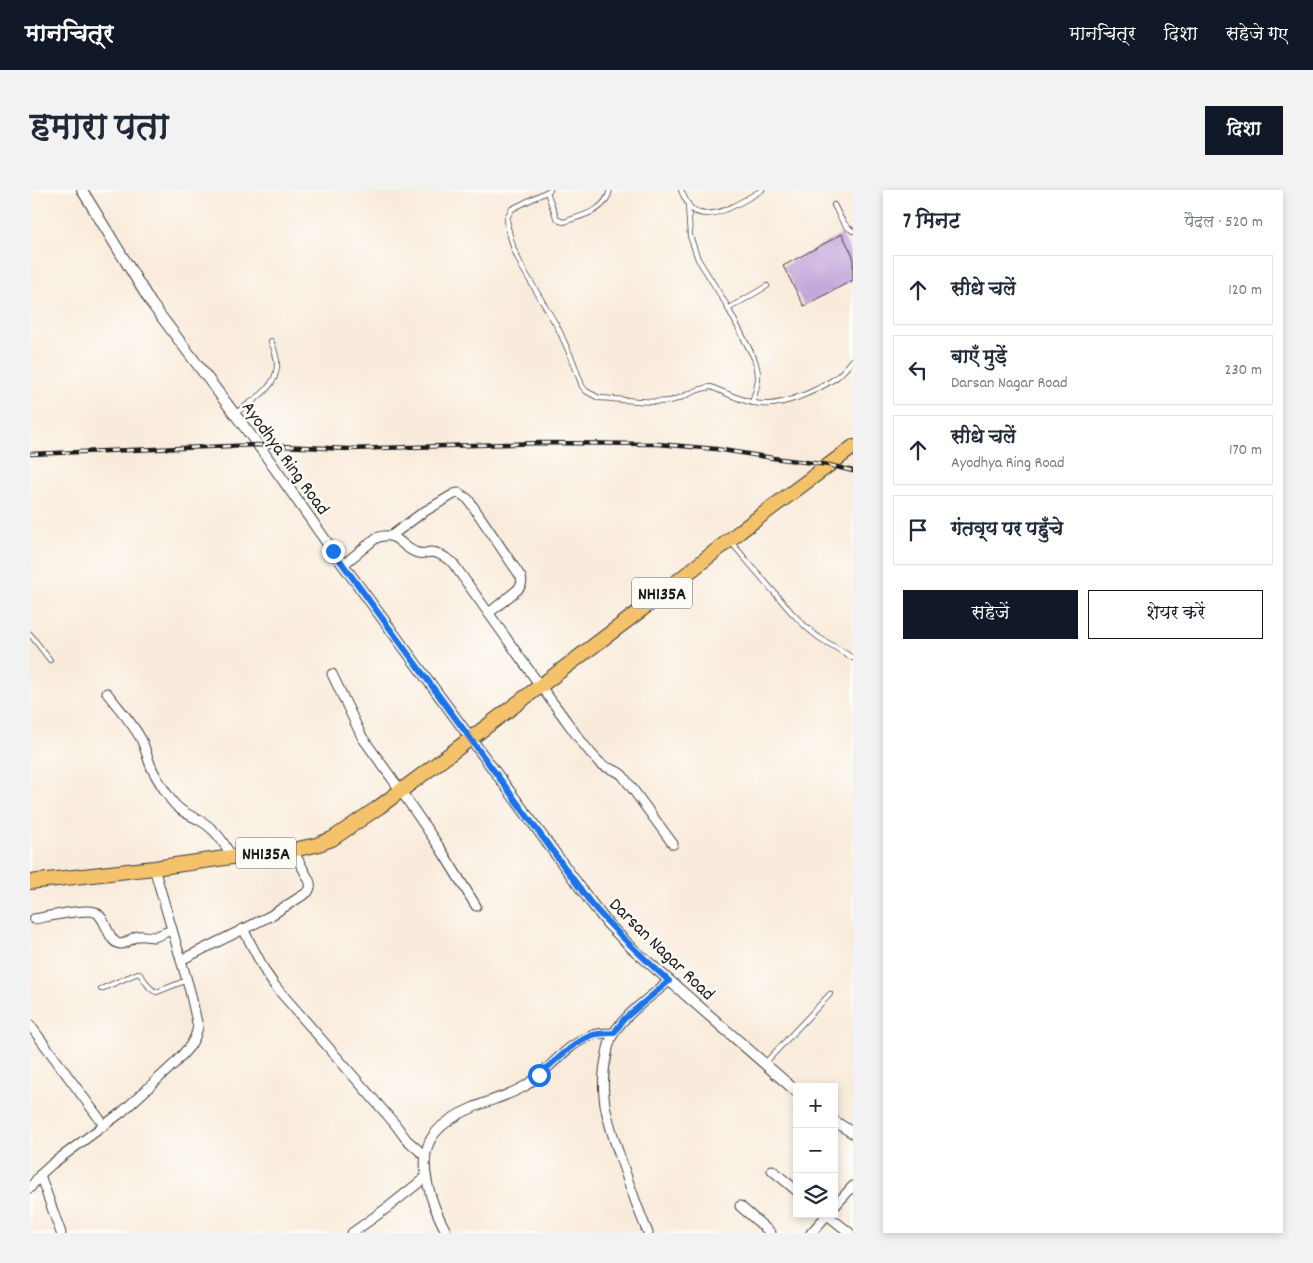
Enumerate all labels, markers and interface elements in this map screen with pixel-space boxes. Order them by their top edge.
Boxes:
text: मानचित्र [25,18,113,52]
text: मानचित्र [1069,23,1136,48]
text: दिशा [1164,23,1198,48]
text: सहेजे गए [1226,23,1288,48]
text: हमारा पता [30,105,169,155]
button: दिशा [1205,106,1283,155]
text: 7 मिनट [903,208,960,238]
text: पैदल · 520 m [1185,211,1263,234]
icon: ahead [904,276,932,304]
text: सीधे चलें [951,277,1016,304]
text: 120 m [1228,279,1262,302]
text: बाएँ मुड़ें [951,345,1007,372]
icon: left [904,356,932,384]
text: 230 m [1225,359,1262,382]
text: Darsan Nagar Road [951,372,1067,395]
street label: Ayodhya Ring Road [234,397,335,522]
text: सीधे चलें [951,425,1016,452]
icon: ahead [904,436,932,464]
text: 170 m [1229,439,1262,462]
text: Ayodhya Ring Road [951,452,1065,475]
icon: arrive [904,516,932,544]
text: गंतव्य पर पहुँचे [951,517,1063,544]
route end [322,540,345,563]
road number: NH135A [632,578,692,608]
button: सहेजें [903,590,1078,639]
button: शेयर करें [1088,590,1263,639]
road number: NH135A [236,838,296,868]
street label: Darsan Nagar Road [601,893,720,1008]
route start [528,1064,551,1087]
map controls [793,1083,838,1218]
button: + [793,1083,838,1128]
button: − [793,1128,838,1173]
button: layers [793,1173,838,1218]

